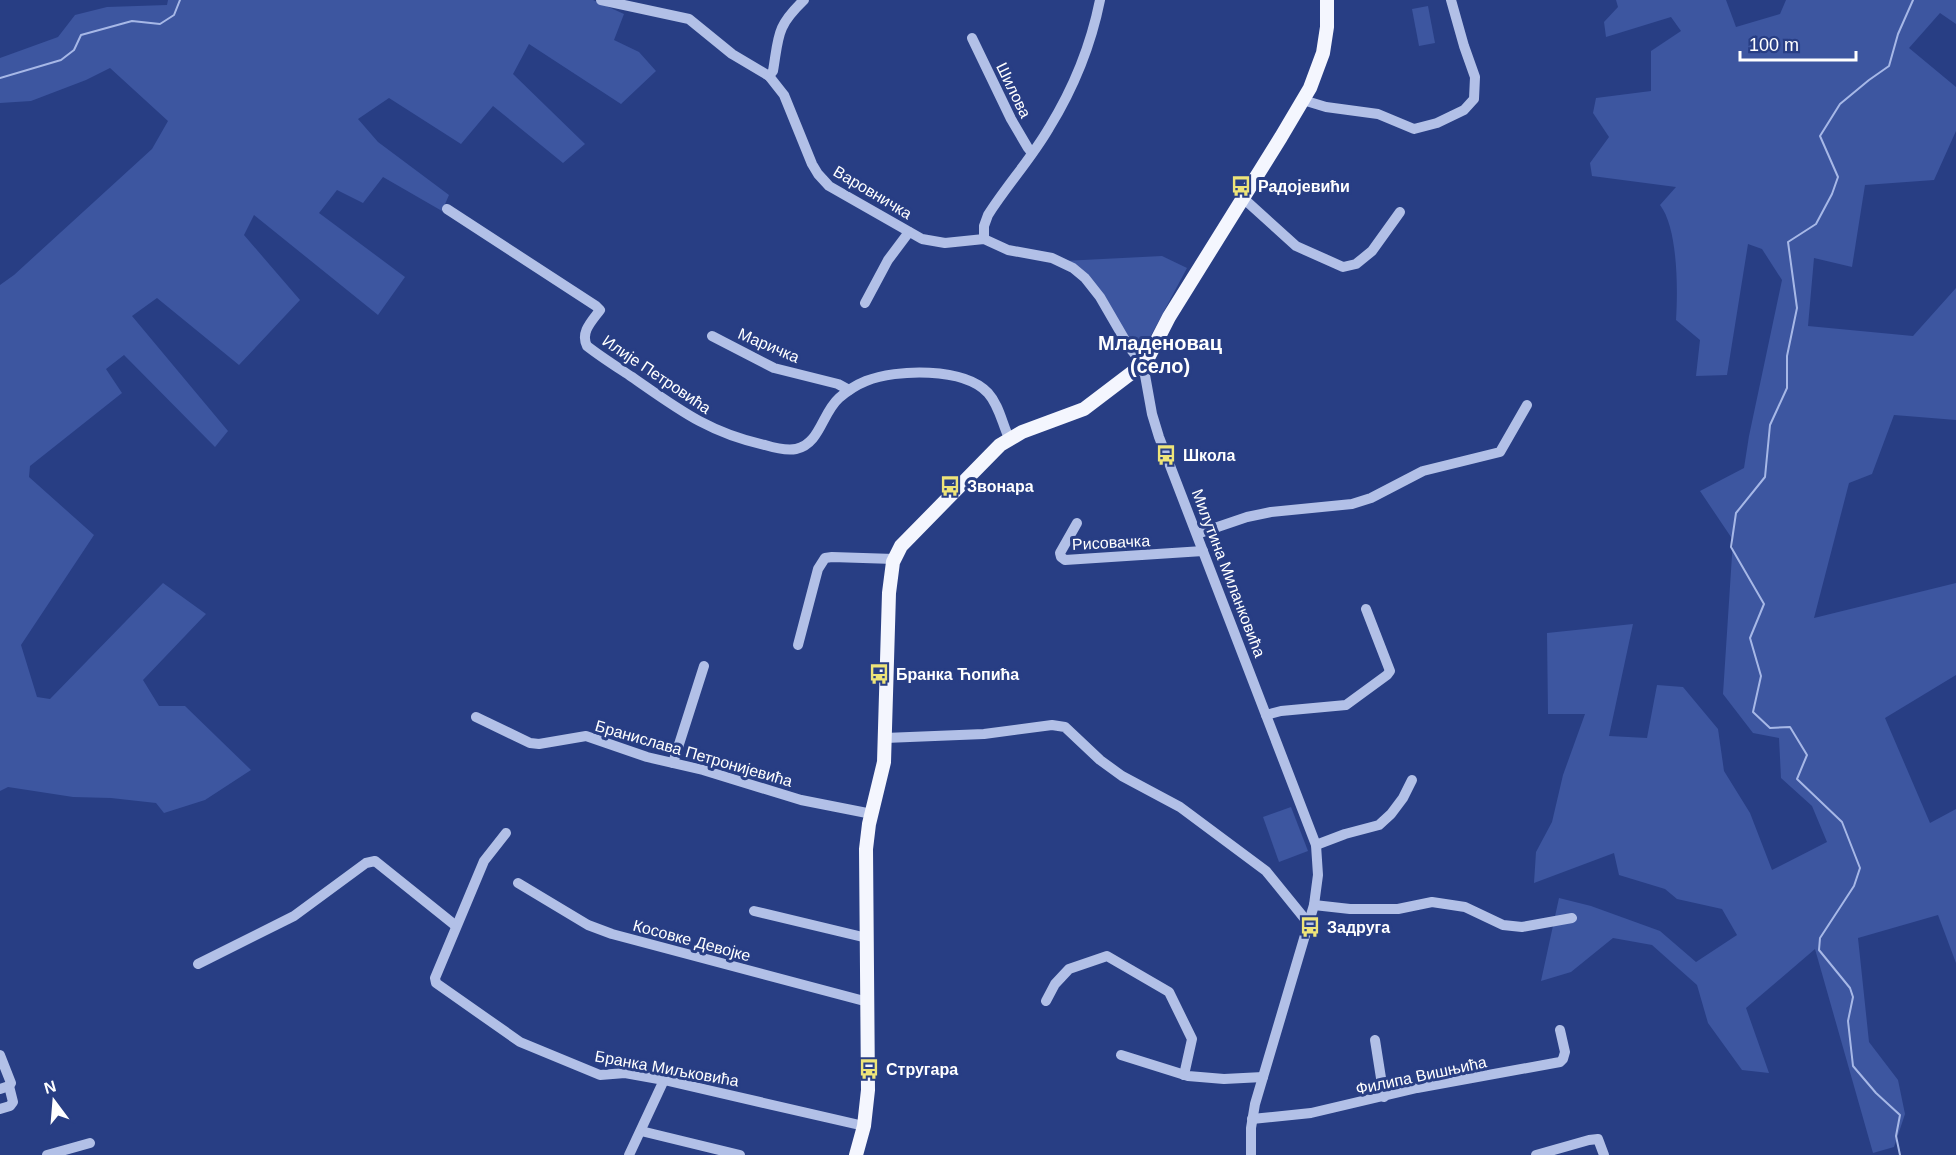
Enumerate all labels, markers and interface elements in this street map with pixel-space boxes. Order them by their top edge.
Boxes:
scale bar [1740,24,1856,62]
text: 100 m [1749,35,1799,55]
street label: Шилова [993,60,1034,121]
street label: Варовничка [831,162,915,222]
bus stop icon: Радојевићи [1229,174,1253,198]
place label: Радојевићи [1258,178,1350,195]
street label: Маричка [736,325,802,366]
street label: Илије Петровића [599,332,714,417]
district label: Младеновац (село) [1098,332,1223,377]
bus stop icon: Школа [1154,443,1178,467]
place label: Школа [1183,447,1235,464]
bus stop icon: Звонара [938,474,962,498]
place label: Звонара [967,478,1034,495]
street label: Милутина Миланковића [1189,487,1269,660]
street label: Рисовачка [1072,532,1151,553]
bus stop icon: Бранка Ћопића [867,662,891,686]
place label: Бранка Ћопића [896,666,1019,683]
street label: Бранислава Петронијевића [593,717,795,790]
bus stop icon: Задруга [1298,915,1322,939]
street label: Косовке Девојке [631,917,753,964]
place label: Задруга [1327,919,1390,936]
street label: Бранка Миљковића [594,1047,740,1090]
street label: Филипа Вишњића [1354,1053,1488,1098]
bus stop icon: Стругара [857,1057,881,1081]
place label: Стругара [886,1061,958,1078]
north arrow [24,1071,84,1131]
text: N [42,1077,58,1097]

